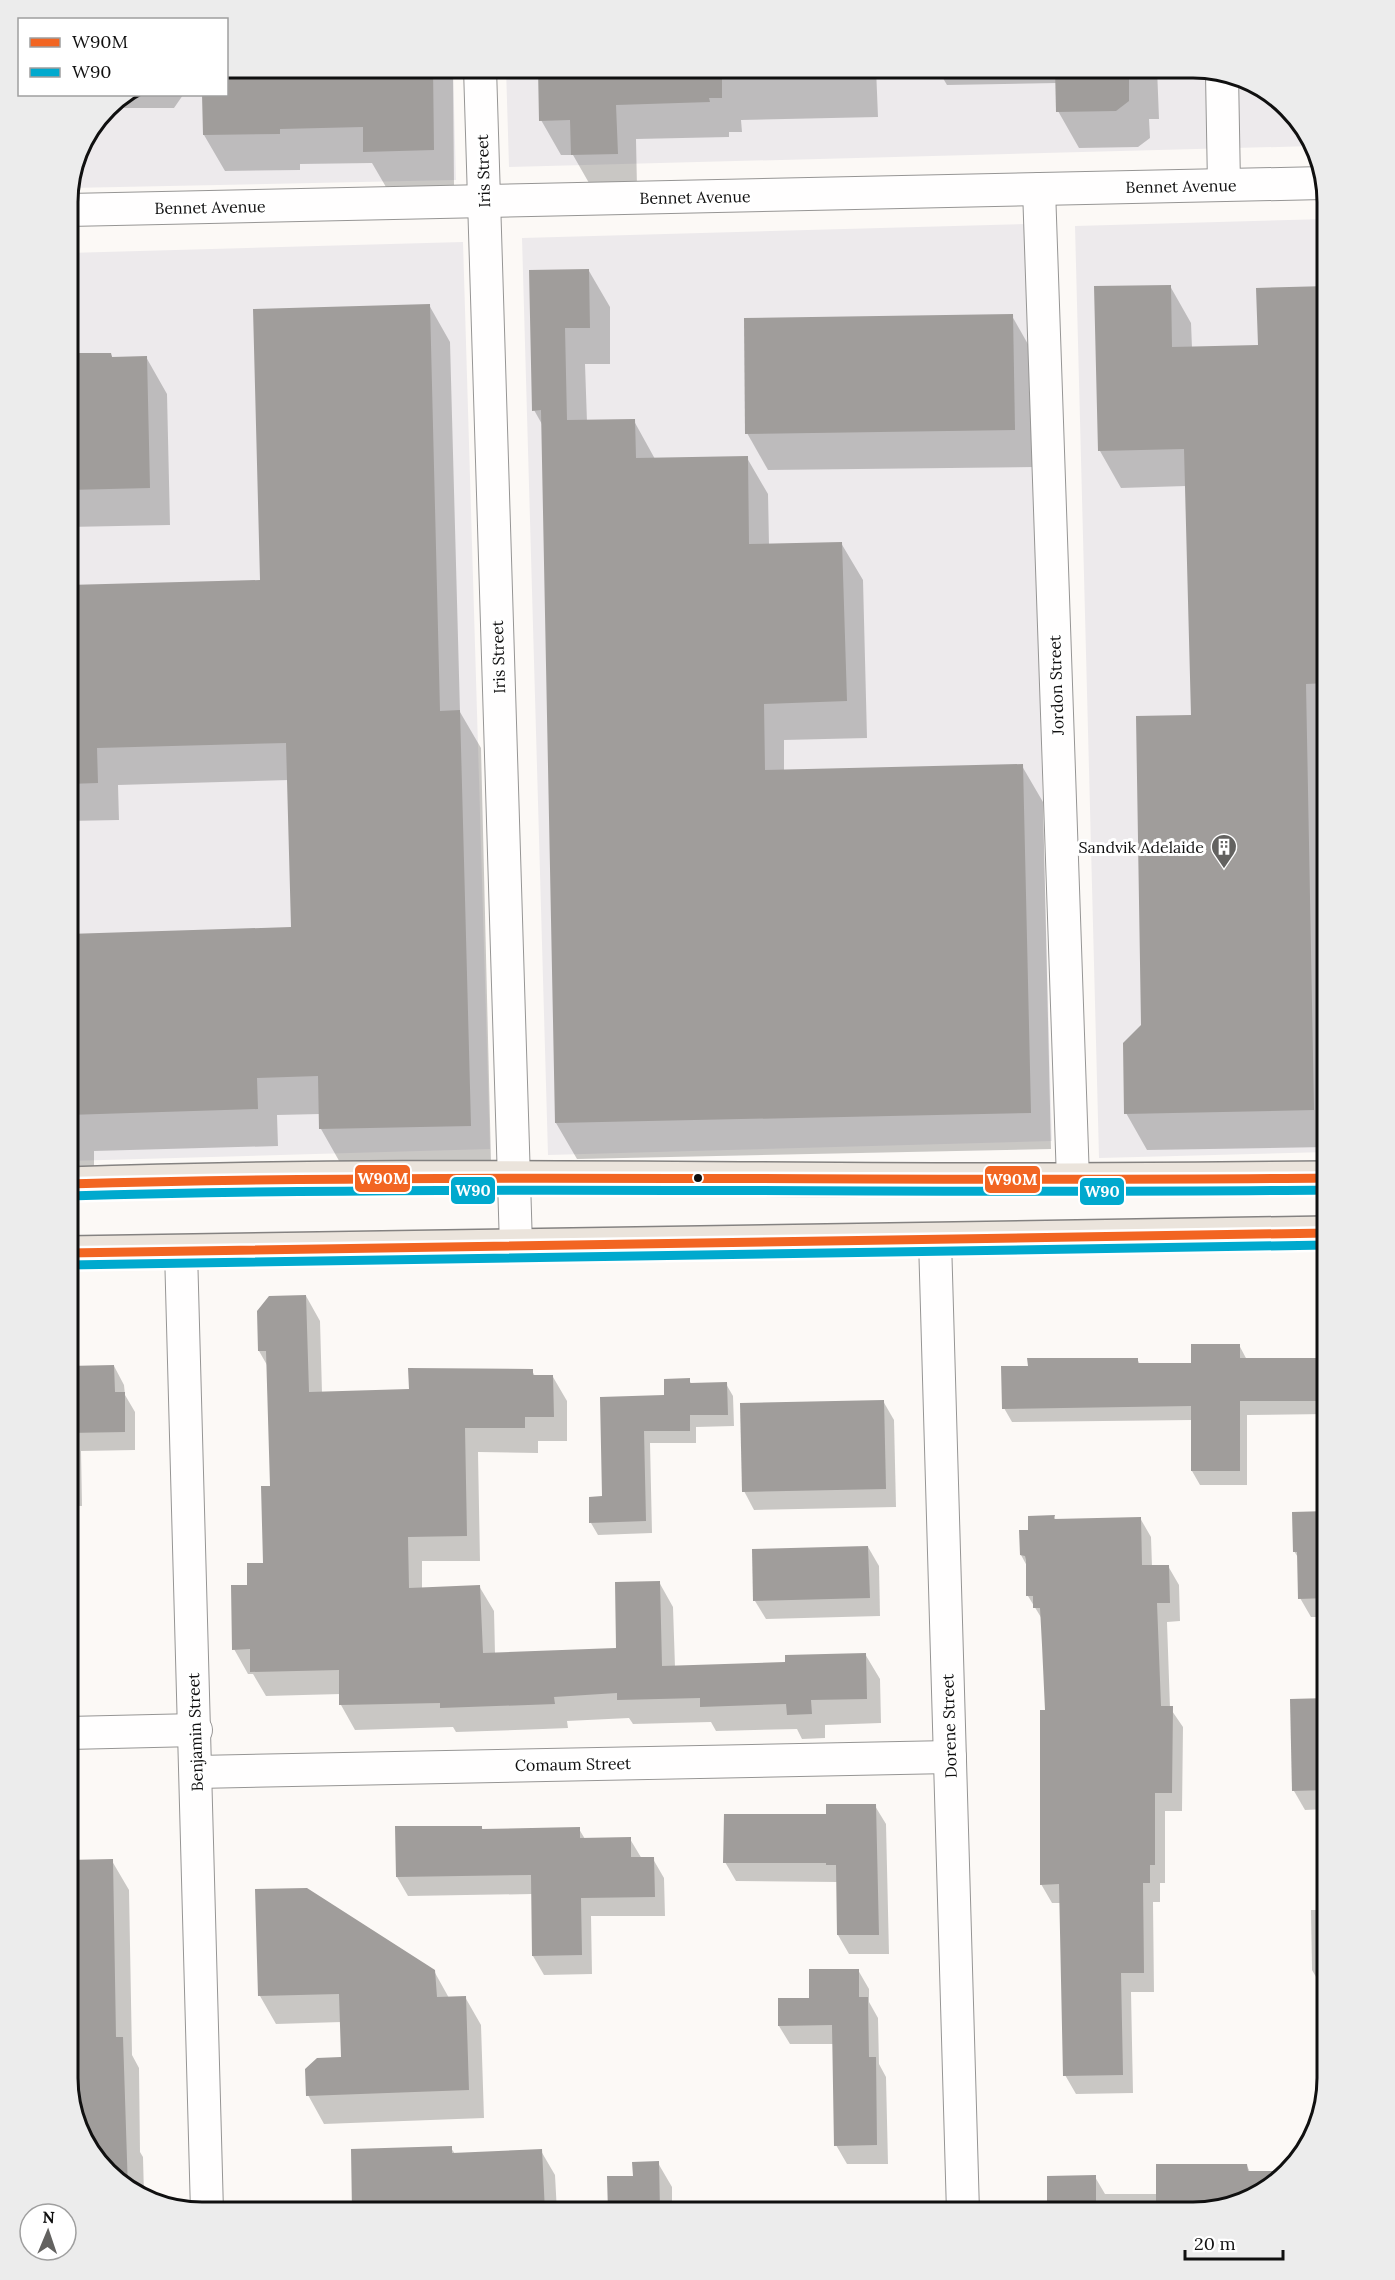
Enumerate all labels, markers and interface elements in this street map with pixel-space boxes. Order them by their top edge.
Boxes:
legend [18,18,228,96]
text: W90M [72,30,128,53]
text: W90 [72,60,112,83]
street label: Iris Street [472,133,494,208]
street label: Bennet Avenue [1125,175,1237,197]
street label: Bennet Avenue [639,186,751,208]
street label: Bennet Avenue [154,196,266,218]
street label: Iris Street [487,619,509,694]
street label: Jordon Street [1044,634,1068,736]
building icon: Sandvik Adelaide [1209,832,1239,870]
place label: Sandvik Adelaide [1078,837,1204,857]
line badge: W90M [354,1164,411,1193]
line badge: W90M [984,1165,1041,1194]
text: W90M [357,1168,409,1188]
text: W90M [986,1169,1038,1189]
unlabelled marker [692,1172,704,1184]
line badge: W90 [450,1176,496,1205]
line badge: W90 [1079,1177,1125,1206]
text: W90 [455,1180,491,1200]
text: W90 [1084,1181,1120,1201]
street label: Benjamin Street [183,1672,207,1792]
street label: Dorene Street [937,1673,961,1779]
street label: Comaum Street [515,1753,632,1775]
north arrow [18,2202,78,2262]
text: N [42,2207,55,2227]
scale bar [1185,2223,1282,2261]
text: 20 m [1194,2232,1236,2255]

